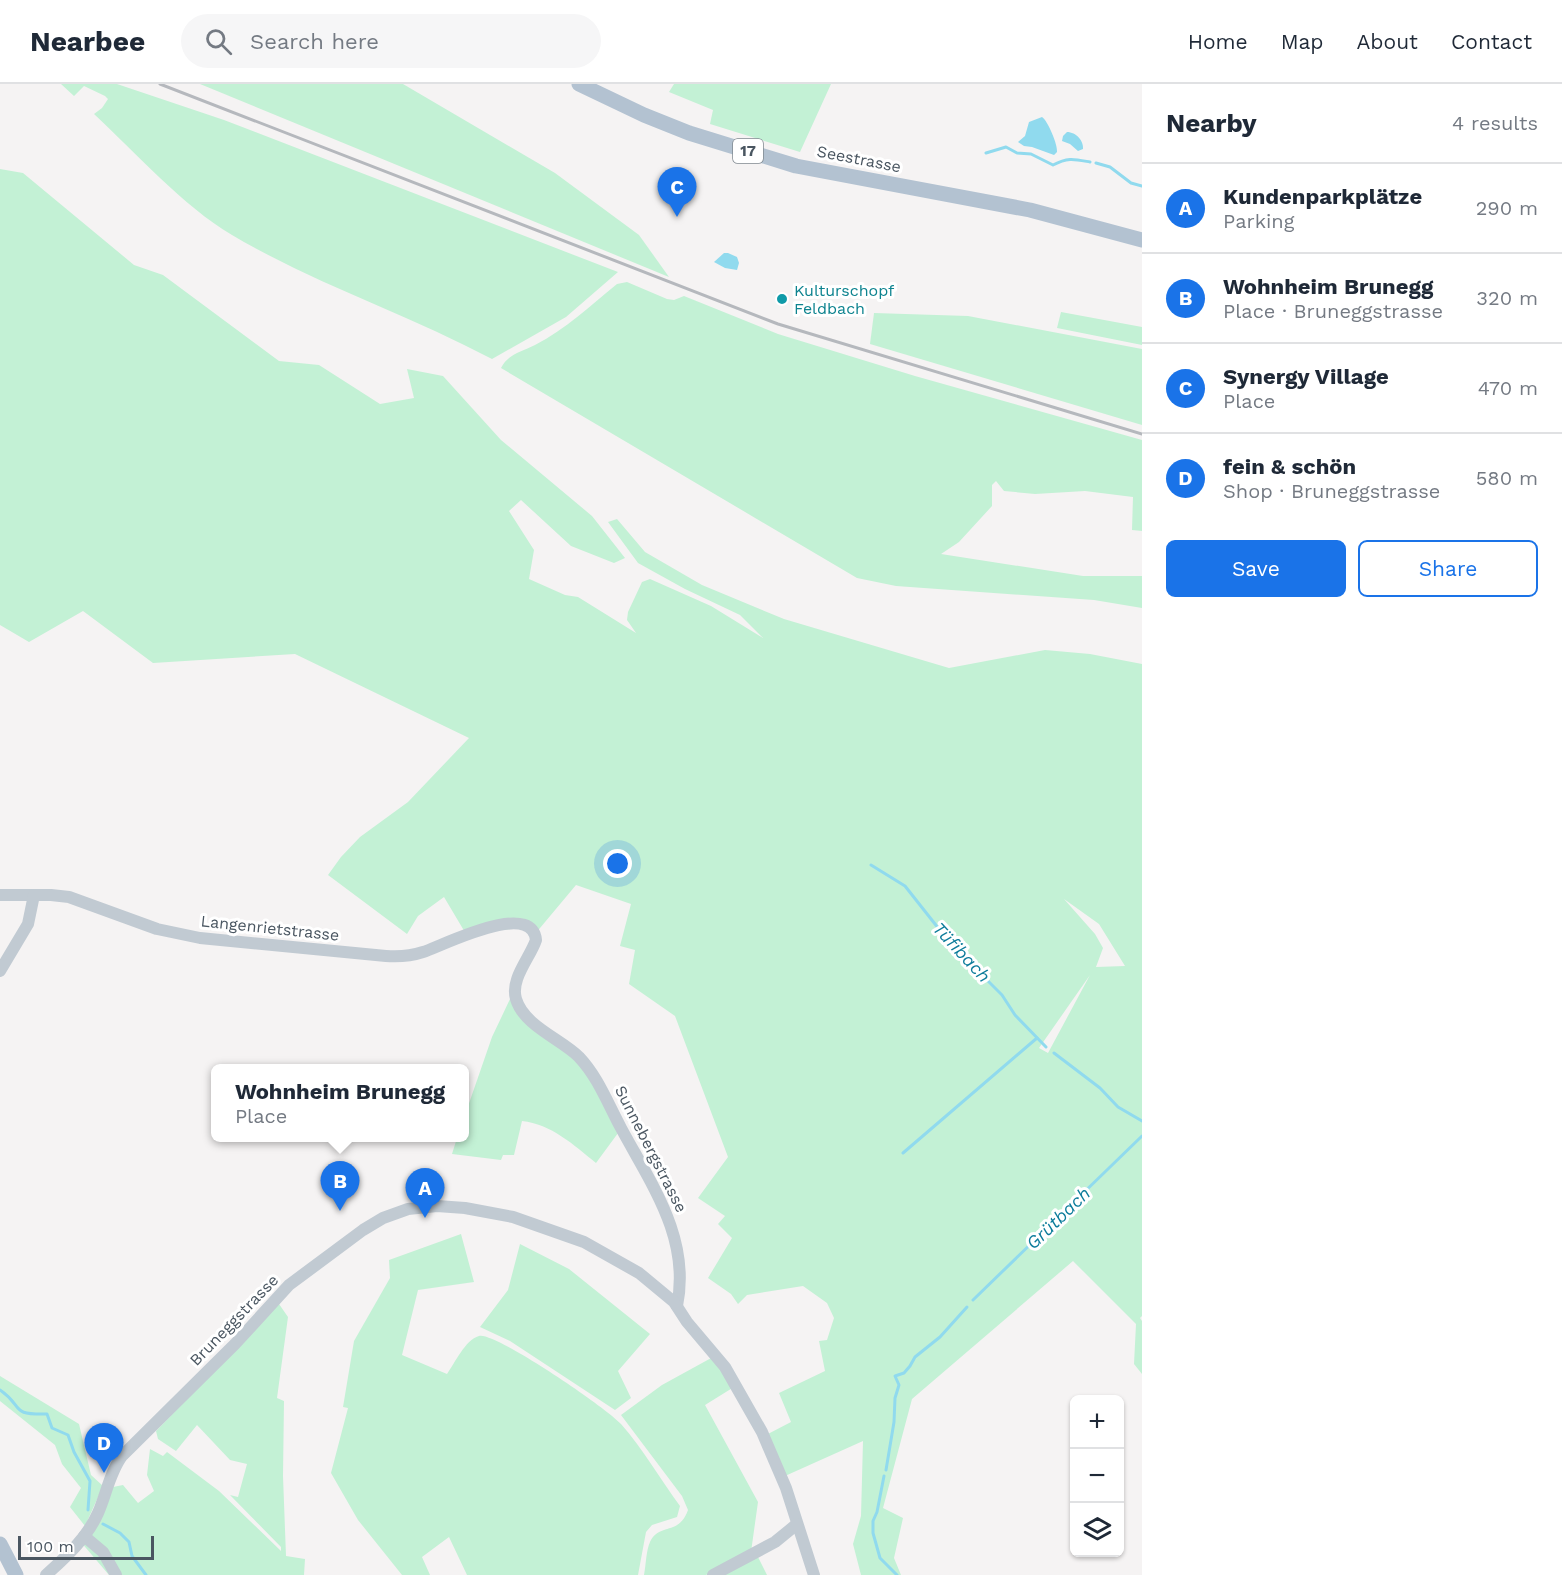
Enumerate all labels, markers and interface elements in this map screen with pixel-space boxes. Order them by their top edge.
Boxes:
search box [181,14,601,68]
text: Nearbee [30,25,145,58]
icon: search [202,25,235,58]
text: Search here [250,29,379,54]
text: Home [1188,29,1248,54]
text: Map [1281,29,1324,54]
text: About [1357,29,1418,54]
text: Contact [1451,29,1532,54]
text: Nearby [1166,108,1257,138]
text: 4 results [1452,111,1538,135]
road number: 17 [733,139,763,163]
street label: Seestrasse [815,142,903,176]
pin: C [658,168,696,217]
text: Kundenparkplätze [1223,184,1422,209]
text: A [1179,196,1192,220]
text: 290 m [1476,196,1538,220]
text: Parking [1223,209,1294,233]
text: Wohnheim Brunegg [1223,274,1433,299]
place label: Kulturschopf Feldbach [794,281,895,318]
text: B [1179,286,1192,310]
text: 320 m [1476,286,1538,310]
marker: Kulturschopf Feldbach [775,292,789,306]
text: Place · Bruneggstrasse [1223,299,1443,323]
text: Synergy Village [1223,364,1389,389]
text: C [1179,376,1192,400]
text: 470 m [1478,376,1538,400]
text: Place [1223,389,1275,413]
text: fein & schön [1223,454,1356,479]
text: D [1178,466,1193,490]
text: 580 m [1476,466,1538,490]
text: Shop · Bruneggstrasse [1223,479,1440,503]
button: Save [1166,540,1346,597]
button: Share [1358,540,1538,597]
your location [603,849,632,878]
street label: Langenrietstrasse [200,911,340,945]
water label: Tüfibach [929,918,995,986]
popup [211,1064,469,1142]
text: Wohnheim Brunegg [235,1079,445,1104]
street label: Sunnebergstrasse [611,1082,691,1216]
text: Place [235,1104,287,1128]
pin: B [320,1162,360,1211]
pin: A [406,1168,444,1218]
water label: Grütbach [1022,1183,1094,1253]
street label: Bruneggstrasse [186,1270,282,1370]
map controls [1070,1395,1124,1557]
button: + [1070,1395,1124,1449]
pin: D [84,1424,124,1473]
button: − [1070,1449,1124,1503]
button: layers [1070,1503,1124,1557]
scale bar [18,1533,154,1560]
text: 100 m [27,1537,74,1556]

